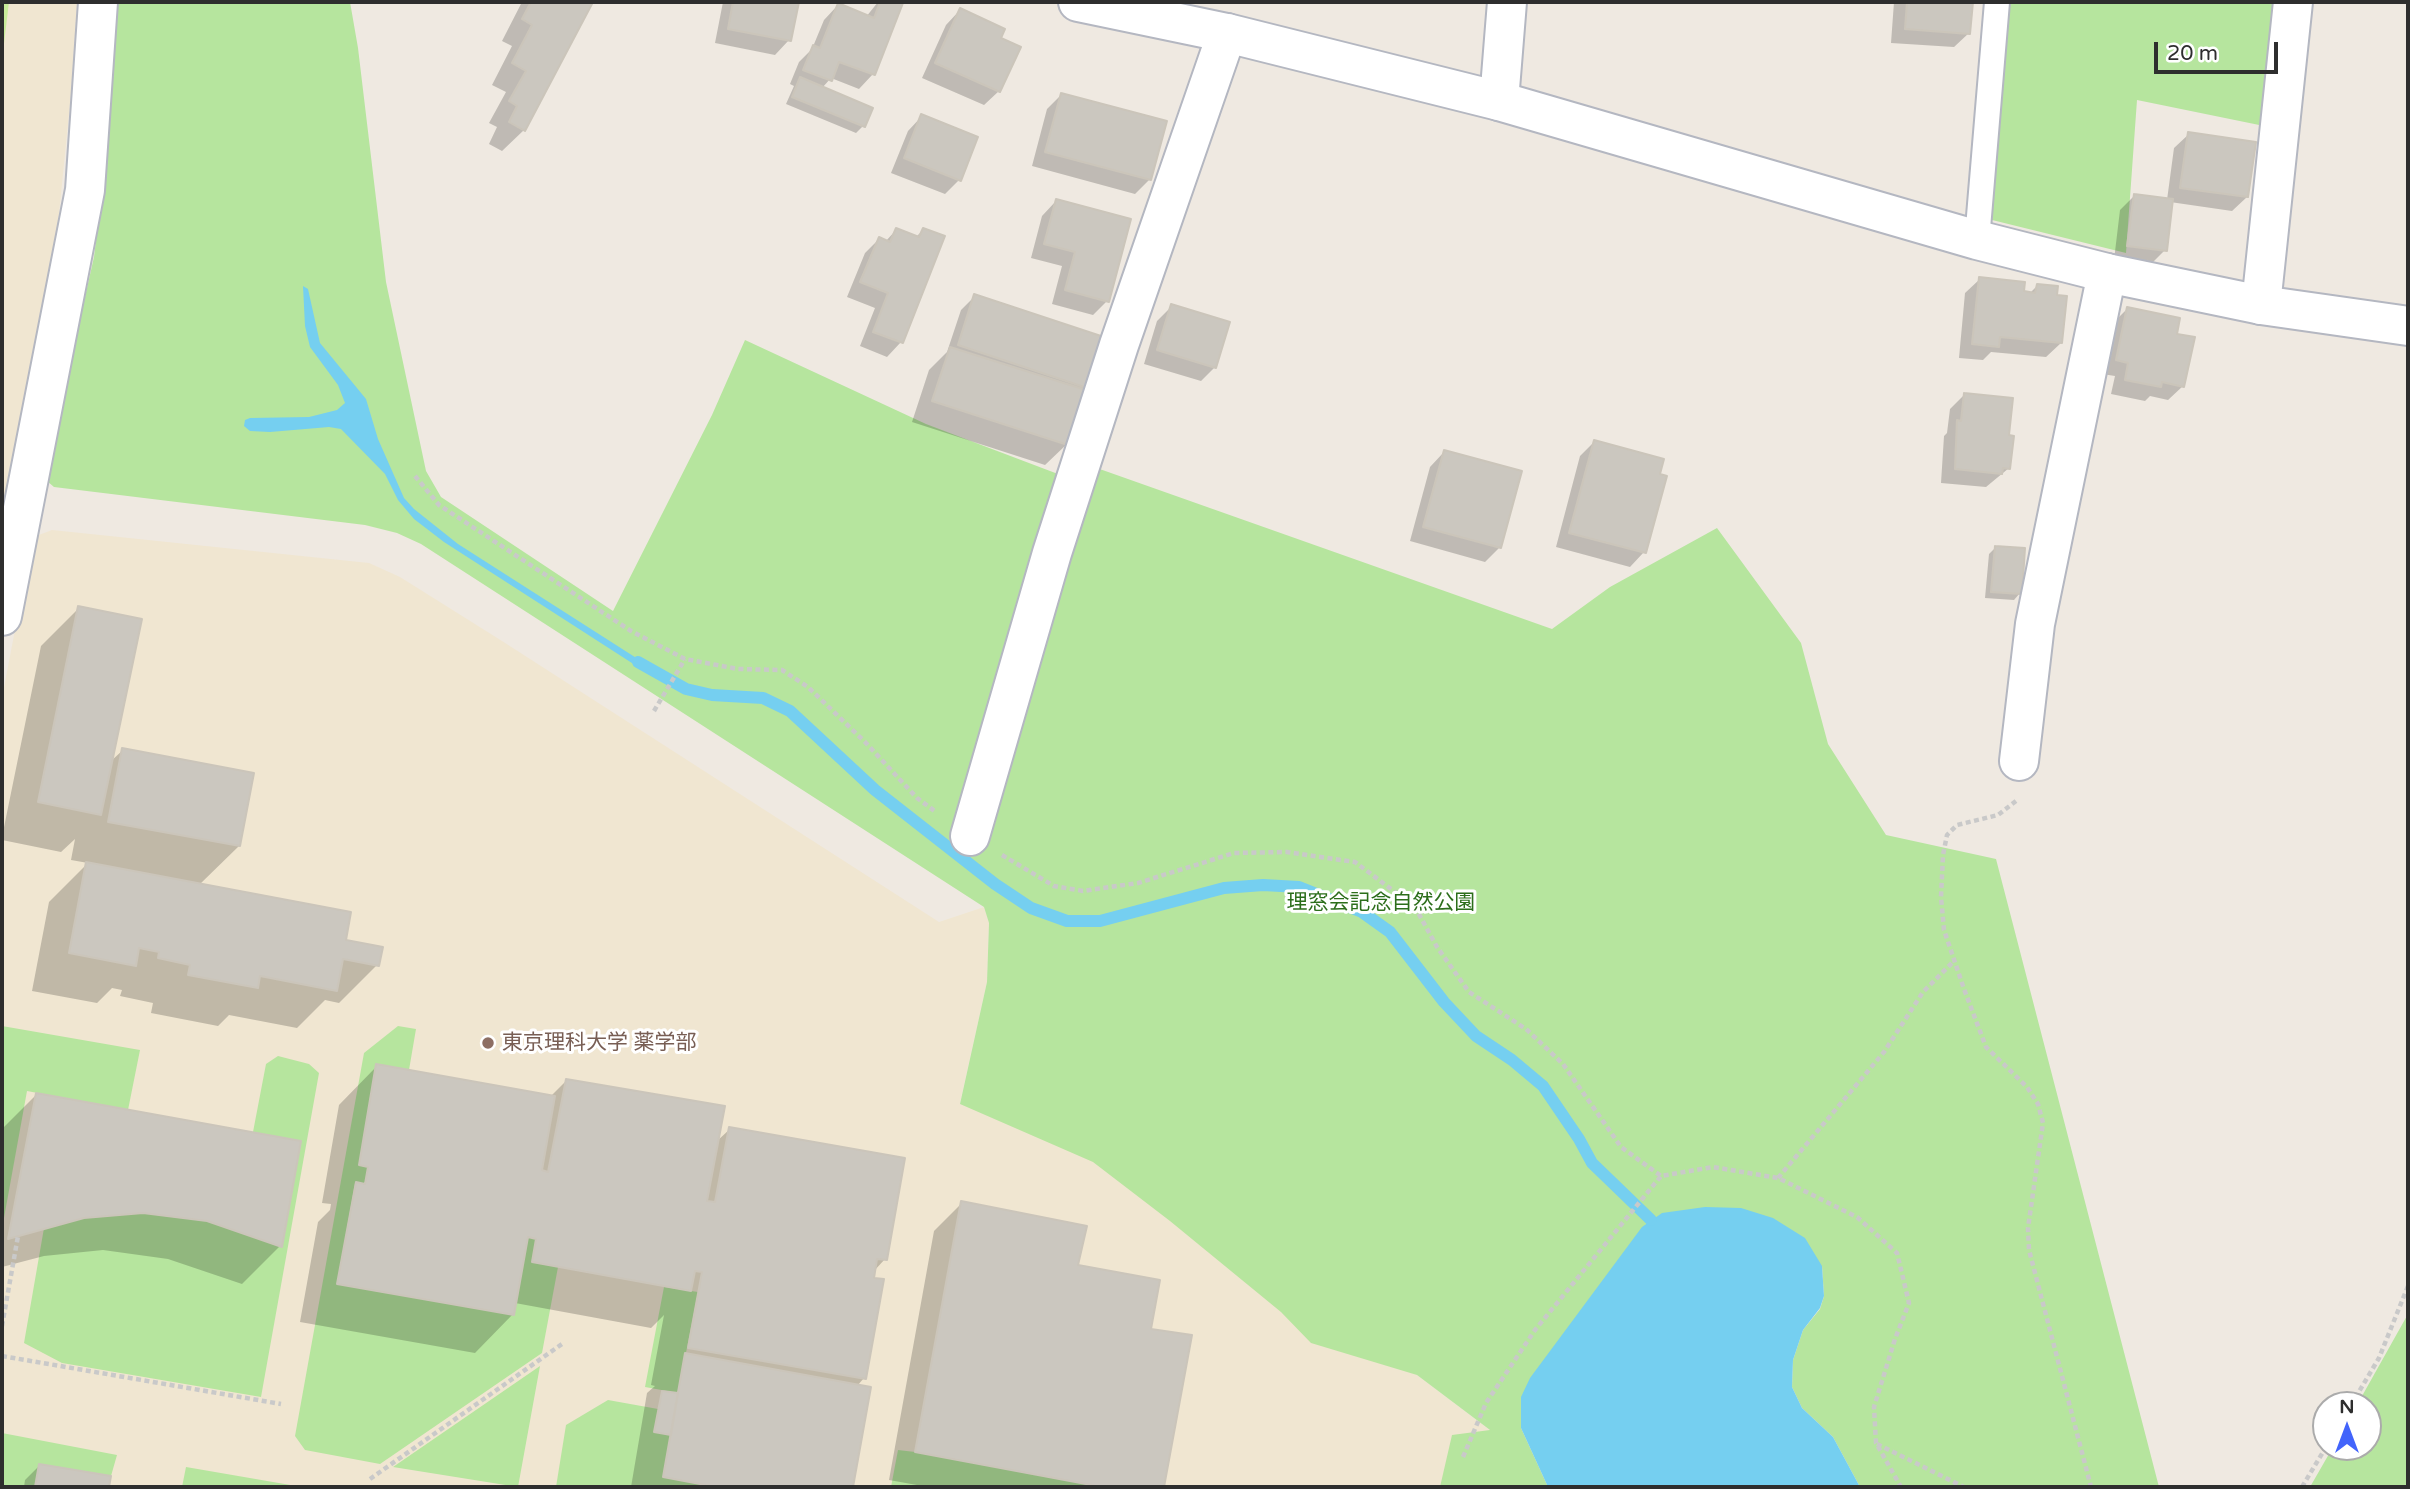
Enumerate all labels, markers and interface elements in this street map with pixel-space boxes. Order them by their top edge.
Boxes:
scale bar [2158,28,2282,72]
text: 20 m [2167,41,2218,66]
park label: 理窓会記念自然公園 [1287,890,1475,916]
place label: 東京理科大学 薬学部 [502,1030,696,1056]
marker: 東京理科大学 薬学部 [480,1035,496,1051]
north arrow [2312,1391,2382,1461]
text: N [2339,1396,2355,1418]

